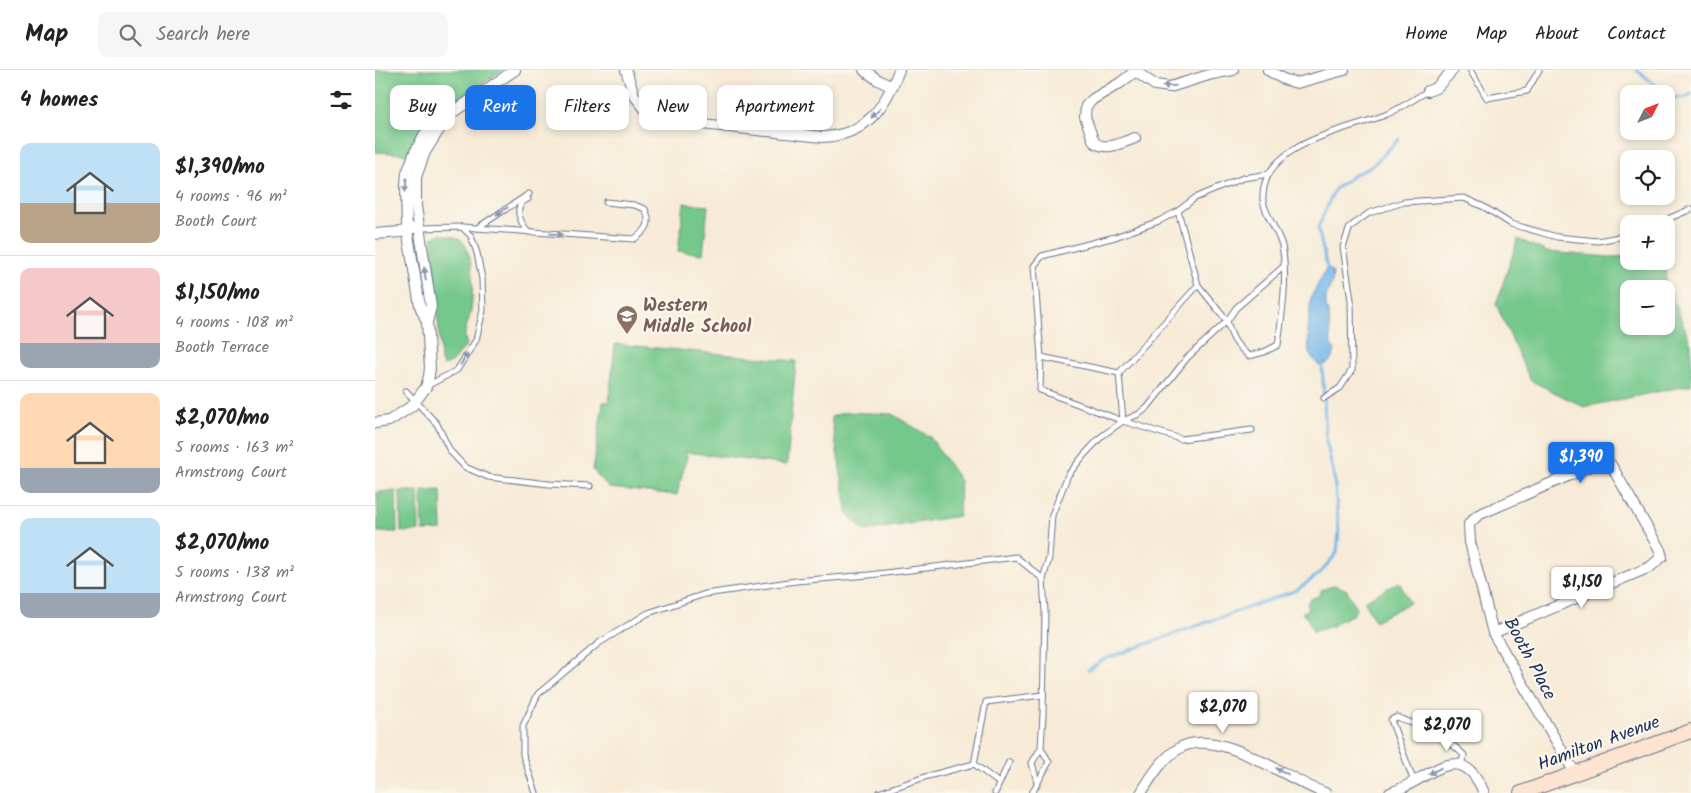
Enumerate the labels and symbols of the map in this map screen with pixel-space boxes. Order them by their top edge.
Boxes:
one-way arrow [1161,82,1177,90]
north arrow [1620,85,1675,140]
one-way arrow [870,106,882,118]
one-way arrow [402,178,410,194]
one-way arrow [496,206,509,216]
one-way arrow [548,230,564,238]
one-way arrow [421,266,429,282]
place label: Western Middle School [643,292,751,342]
school or university icon: Western Middle School [615,304,639,335]
one-way arrow [459,353,469,366]
pin: $1,390 [1540,442,1622,484]
pin: $1,150 [1541,566,1623,609]
street label: Booth Place [1495,612,1563,706]
pin: $2,070 [1182,692,1264,734]
street label: Hamilton Avenue [1534,708,1664,780]
pin: $2,070 [1406,710,1488,752]
one-way arrow [1275,767,1289,775]
one-way arrow [1427,767,1442,775]

